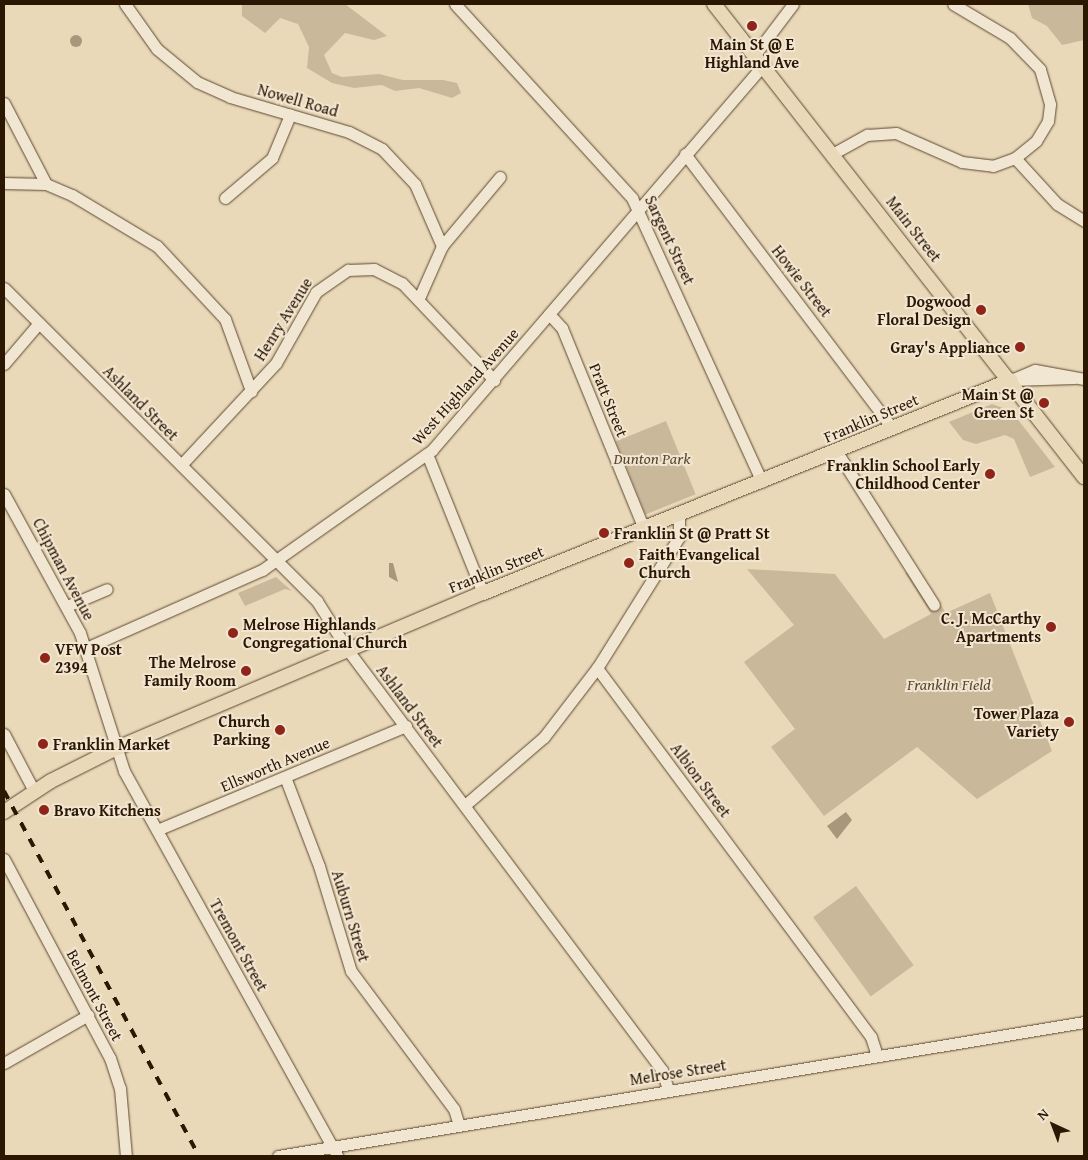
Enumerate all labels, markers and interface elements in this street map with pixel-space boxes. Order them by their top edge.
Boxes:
marker: Main St @ E Highland Ave [746,20,758,32]
place label: Main St @ E Highland Ave [705,34,799,72]
street label: Nowell Road [256,79,340,121]
street label: Sargent Street [641,192,699,288]
street label: Main Street [882,192,946,266]
street label: Howie Street [768,241,836,321]
street label: Henry Avenue [250,274,316,364]
place label: Dogwood Floral Design [877,291,971,329]
marker: Dogwood Floral Design [975,304,987,316]
street label: West Highland Avenue [408,324,522,448]
place label: Gray's Appliance [891,337,1010,357]
marker: Gray's Appliance [1014,341,1026,353]
street label: Pratt Street [586,360,632,440]
street label: Ashland Street [99,361,183,445]
place label: Main St @ Green St [962,384,1034,422]
street label: Franklin Street [821,389,921,447]
marker: Main St @ Green St [1038,397,1050,409]
park label: Dunton Park [614,448,690,468]
place label: Franklin School Early Childhood Center [827,455,980,493]
marker: Franklin School Early Childhood Center [984,468,996,480]
street label: Chipman Avenue [29,515,99,623]
place label: Franklin St @ Pratt St [614,523,770,543]
marker: Franklin St @ Pratt St [598,527,610,539]
street label: Franklin Street [446,541,546,597]
place label: Faith Evangelical Church [639,544,760,582]
marker: Faith Evangelical Church [623,557,635,569]
place label: C. J. McCarthy Apartments [941,608,1041,646]
place label: Melrose Highlands Congregational Church [243,614,407,652]
marker: C. J. McCarthy Apartments [1045,621,1057,633]
marker: Melrose Highlands Congregational Church [227,627,239,639]
place label: VFW Post 2394 [55,639,122,677]
marker: VFW Post 2394 [39,652,51,664]
place label: The Melrose Family Room [144,652,236,690]
street label: Ashland Street [373,661,447,751]
marker: The Melrose Family Room [240,665,252,677]
park label: Franklin Field [907,674,991,694]
place label: Tower Plaza Variety [974,703,1059,741]
place label: Church Parking [213,711,270,749]
marker: Tower Plaza Variety [1063,716,1075,728]
marker: Church Parking [274,724,286,736]
street label: Ellsworth Avenue [218,732,332,796]
place label: Franklin Market [53,734,170,754]
marker: Franklin Market [37,738,49,750]
street label: Albion Street [667,739,735,821]
place label: Bravo Kitchens [54,800,161,820]
marker: Bravo Kitchens [38,804,50,816]
street label: Auburn Street [328,868,374,964]
street label: Tremont Street [206,895,272,995]
street label: Belmont Street [63,946,127,1044]
street label: Melrose Street [628,1055,728,1089]
north arrow [1028,1100,1078,1150]
text: N [1033,1104,1053,1125]

